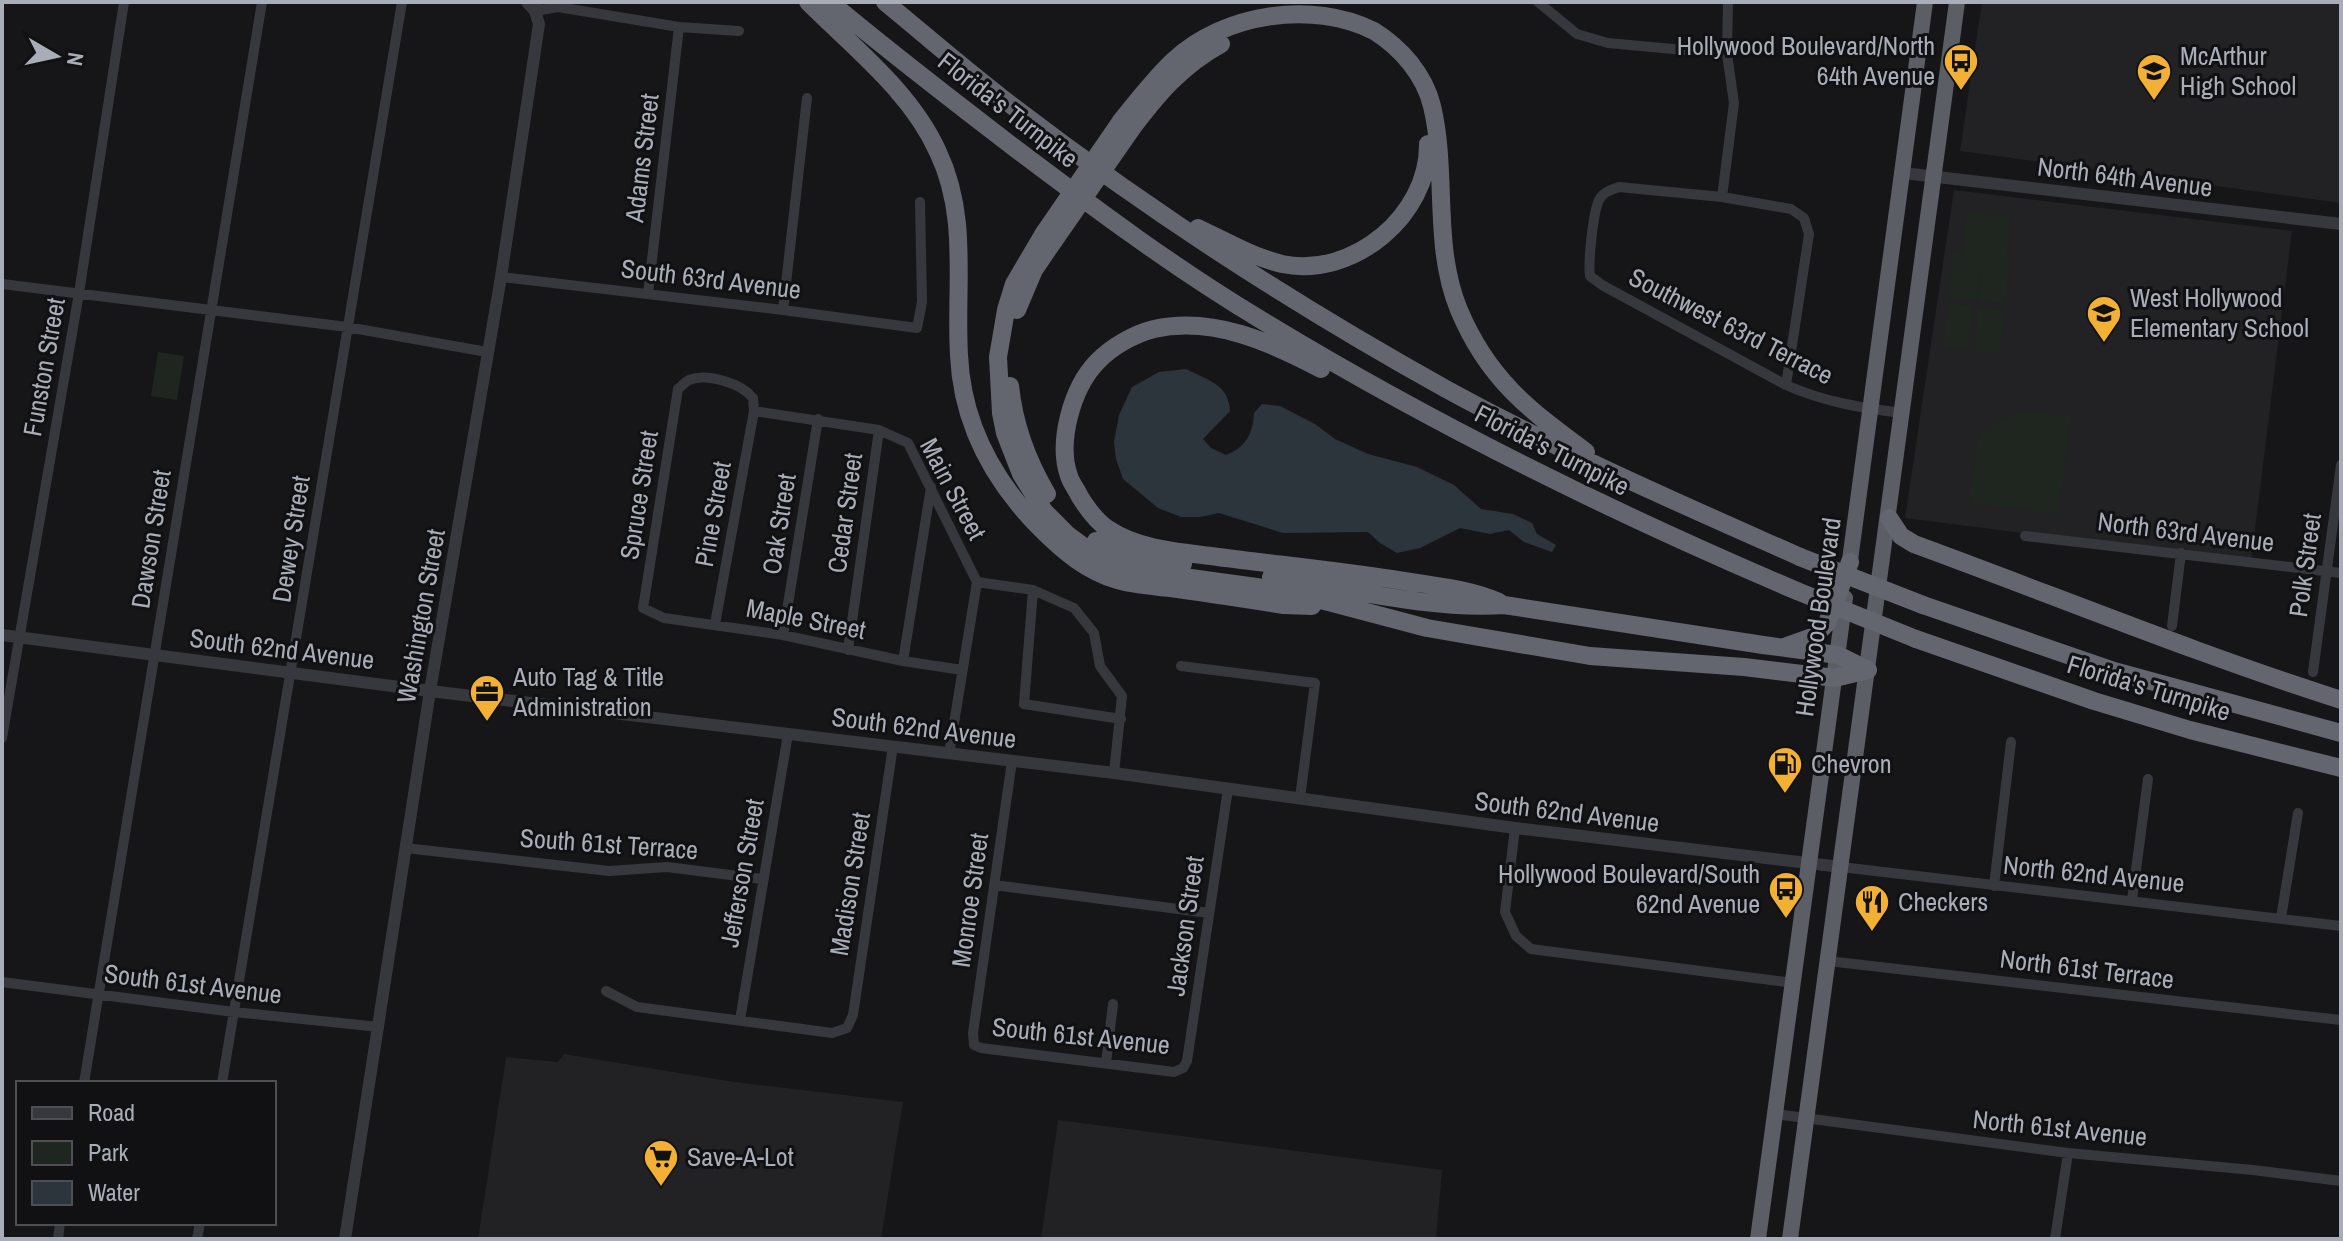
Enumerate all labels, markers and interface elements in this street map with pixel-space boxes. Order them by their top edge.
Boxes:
north arrow [16,16,96,96]
place label: Hollywood Boulevard/North 64th Avenue [1677,28,1935,93]
place label: McArthur High School [2180,38,2296,103]
bus stop icon: Hollywood Boulevard/North 64th Avenue [1942,42,1980,92]
street label: Florida's Turnpike [931,44,1086,175]
text: N [60,50,92,68]
school or university icon: McArthur High School [2135,52,2173,102]
street label: Adams Street [616,92,667,225]
street label: North 64th Avenue [2035,148,2215,205]
street label: South 63rd Avenue [619,250,803,307]
street label: Southwest 63rd Terrace [1623,259,1839,392]
place label: West Hollywood Elementary School [2130,280,2309,345]
school or university icon: West Hollywood Elementary School [2085,294,2123,344]
street label: Funston Street [14,295,73,439]
street label: Florida's Turnpike [1469,396,1635,504]
street label: Spruce Street [611,428,666,562]
street label: Main Street [912,432,995,546]
street label: Cedar Street [819,451,870,575]
street label: Pine Street [686,458,739,569]
street label: Dawson Street [122,467,179,611]
street label: Oak Street [753,471,804,577]
street label: Dewey Street [263,473,318,605]
street label: North 63rd Avenue [2096,503,2276,560]
street label: Polk Street [2280,511,2329,619]
street label: Hollywood Boulevard [1786,515,1849,719]
street label: Washington Street [388,526,453,706]
street label: Maple Street [743,590,869,647]
street label: South 62nd Avenue [188,620,376,677]
street label: Florida's Turnpike [2063,646,2235,729]
place label: Auto Tag & Title Administration [512,659,664,724]
office icon: Auto Tag & Title Administration [468,673,506,723]
street label: South 62nd Avenue [830,699,1018,756]
fuel station icon: Chevron [1766,745,1804,795]
place label: Chevron [1811,746,1892,781]
street label: South 62nd Avenue [1473,783,1661,840]
street label: Jefferson Street [711,796,772,950]
street label: Madison Street [821,810,878,958]
street label: South 61st Terrace [519,820,699,867]
street label: Monroe Street [943,831,996,969]
street label: North 62nd Avenue [2002,847,2186,900]
street label: Jackson Street [1157,854,1212,998]
place label: Hollywood Boulevard/South 62nd Avenue [1498,856,1760,921]
bus stop icon: Hollywood Boulevard/South 62nd Avenue [1767,870,1805,920]
restaurant icon: Checkers [1853,883,1891,933]
place label: Checkers [1898,884,1988,919]
street label: North 61st Terrace [1998,940,2176,997]
street label: South 61st Avenue [102,955,284,1012]
street label: South 61st Avenue [990,1009,1172,1062]
legend [16,1081,276,1225]
text: Road [88,1096,135,1128]
street label: North 61st Avenue [1971,1101,2149,1154]
text: Park [88,1136,129,1168]
supermarket icon: Save-A-Lot [642,1138,680,1188]
place label: Save-A-Lot [687,1139,794,1174]
text: Water [88,1176,140,1208]

